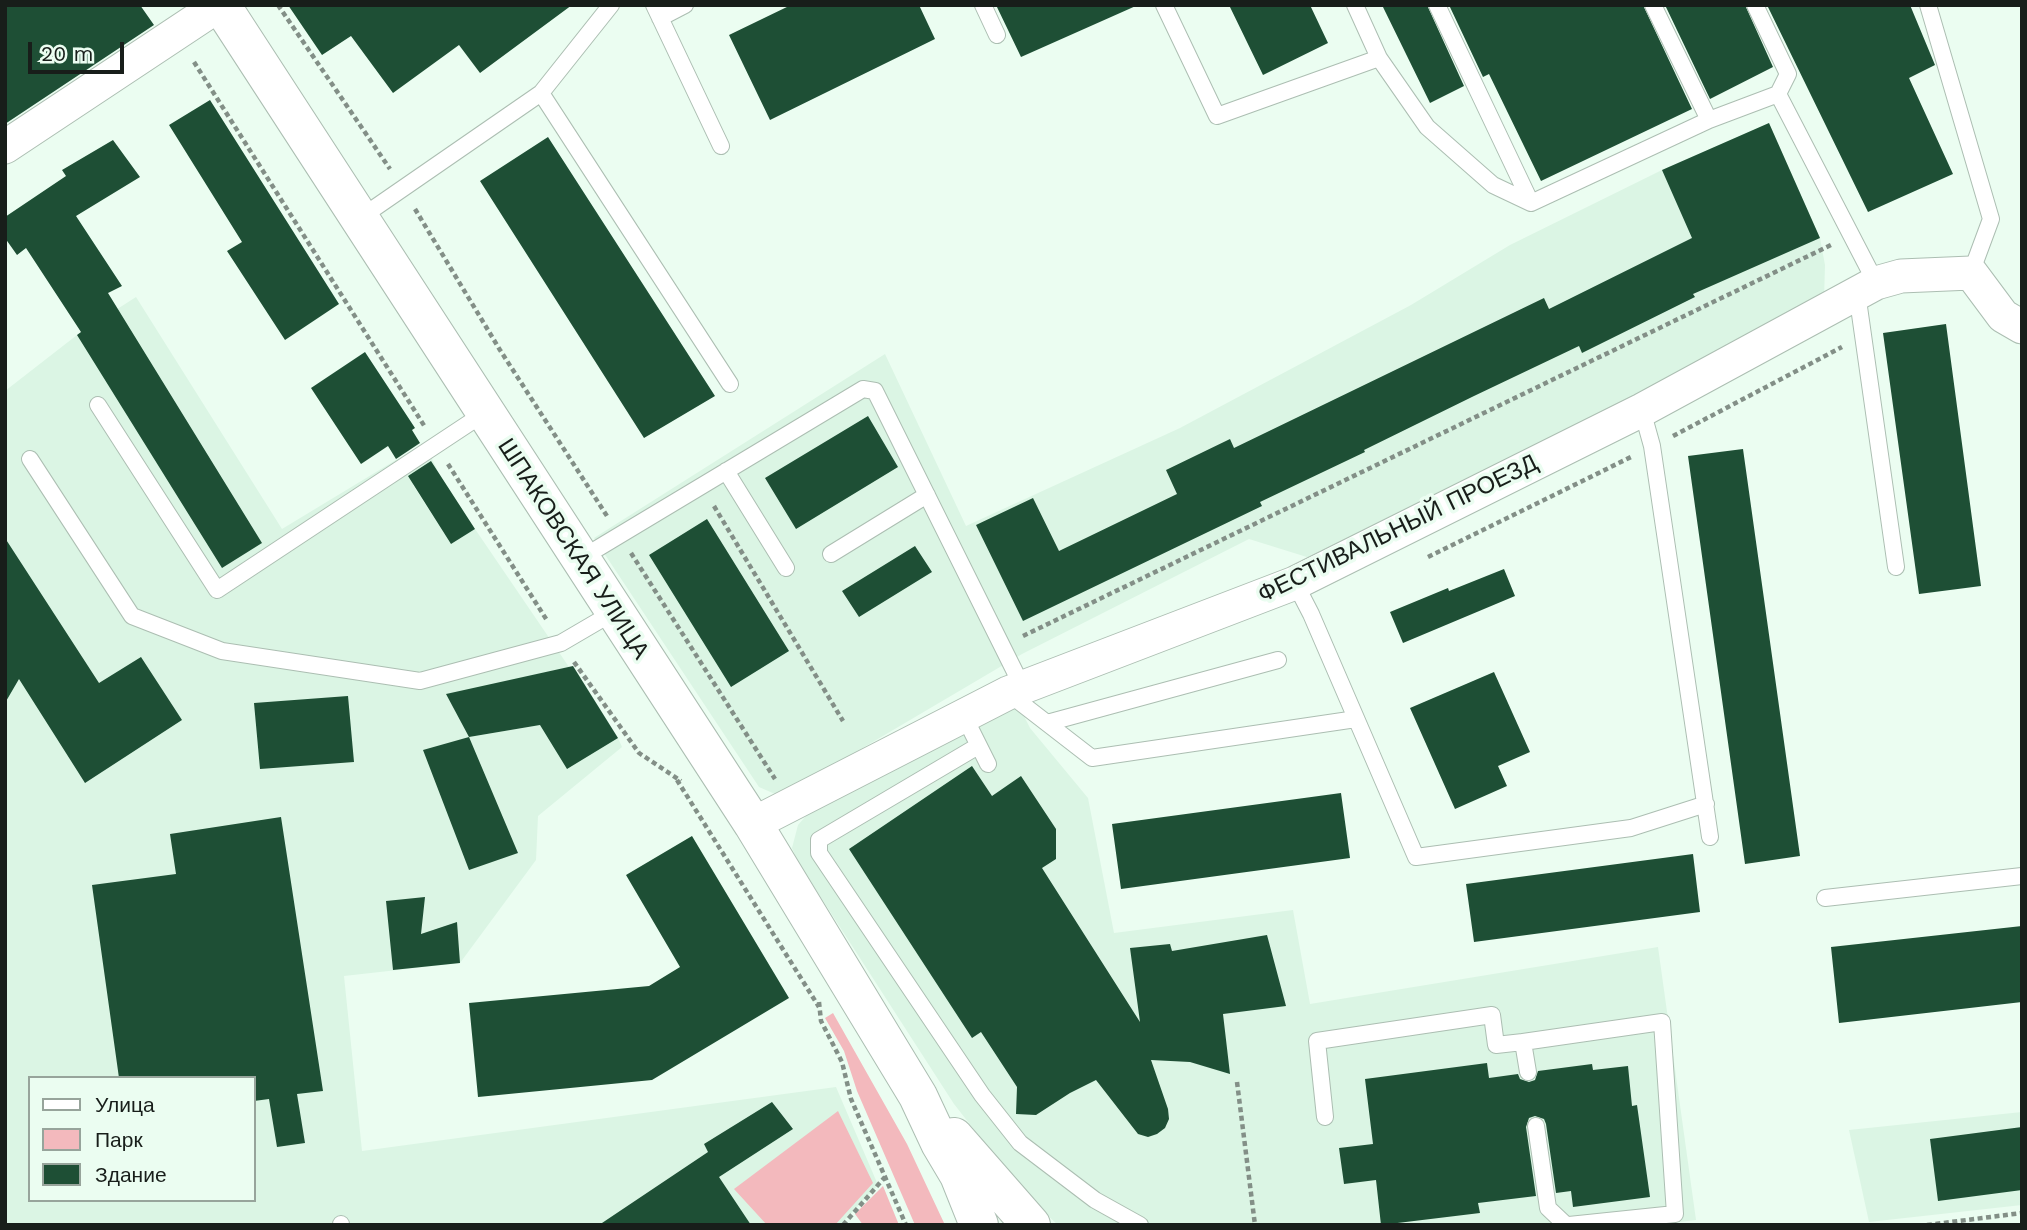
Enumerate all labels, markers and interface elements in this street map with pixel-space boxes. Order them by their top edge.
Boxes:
scale bar [32,28,128,72]
text: 20 m [41,41,93,66]
street label: ШПАКОВСКАЯ УЛИЦА [491,433,655,665]
street label: ФЕСТИВАЛЬНЫЙ ПРОЕЗД [1253,449,1543,609]
legend [28,1076,256,1202]
text: Улица [95,1092,155,1117]
text: Парк [95,1127,143,1152]
text: Здание [95,1162,167,1187]

